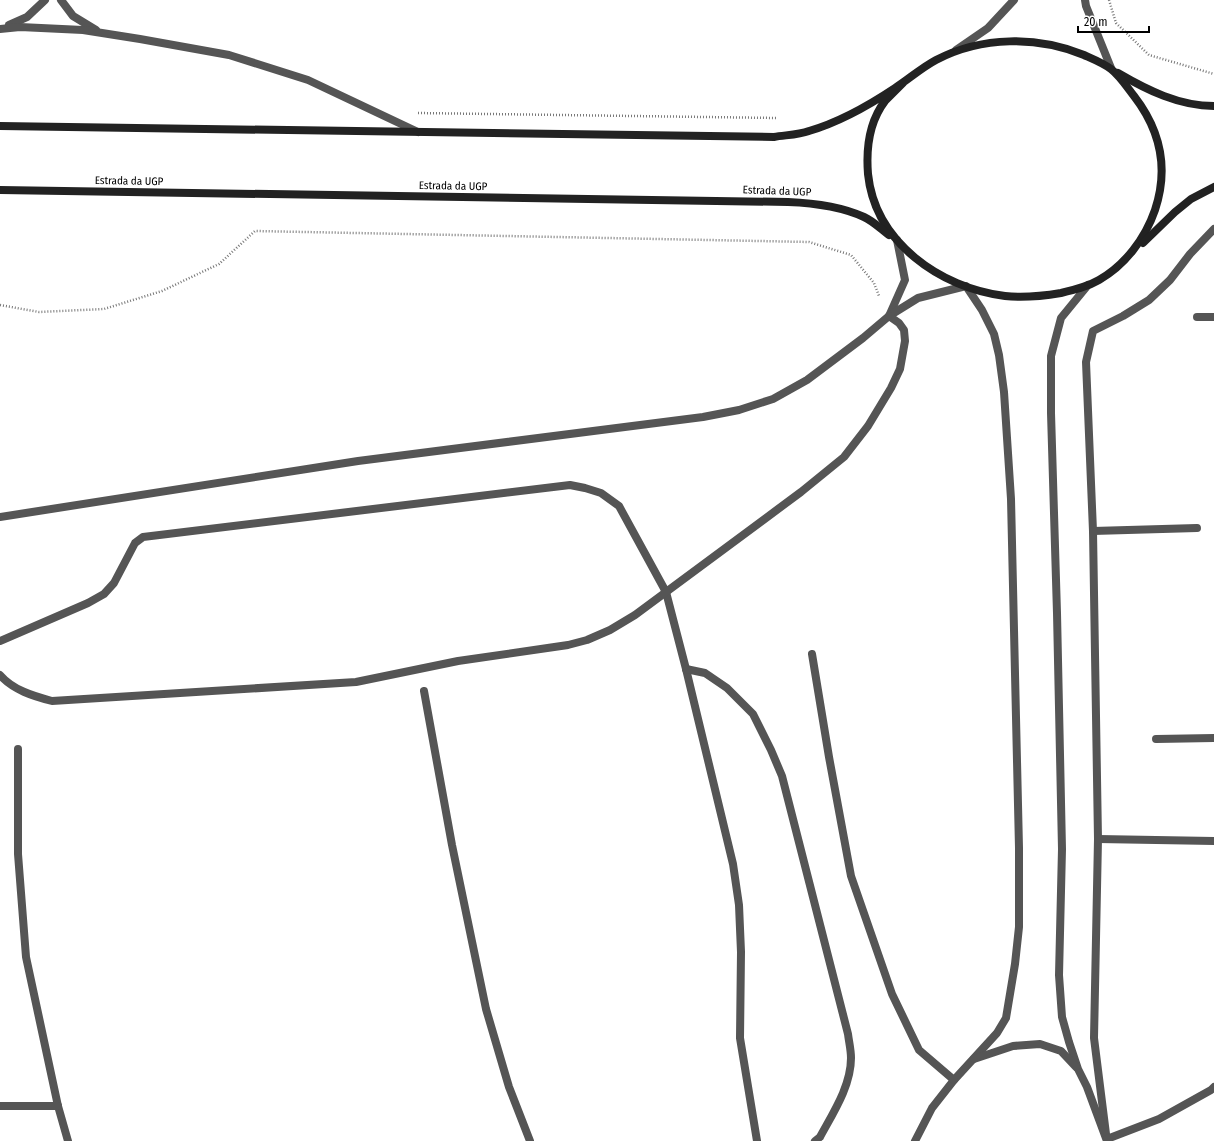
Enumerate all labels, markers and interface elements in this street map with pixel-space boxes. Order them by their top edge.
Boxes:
scale bar [1078,8,1149,34]
text: 20 m [1084,15,1108,29]
street label: Estrada da UGP [95,174,164,188]
street label: Estrada da UGP [419,179,488,193]
street label: Estrada da UGP [743,183,812,199]

